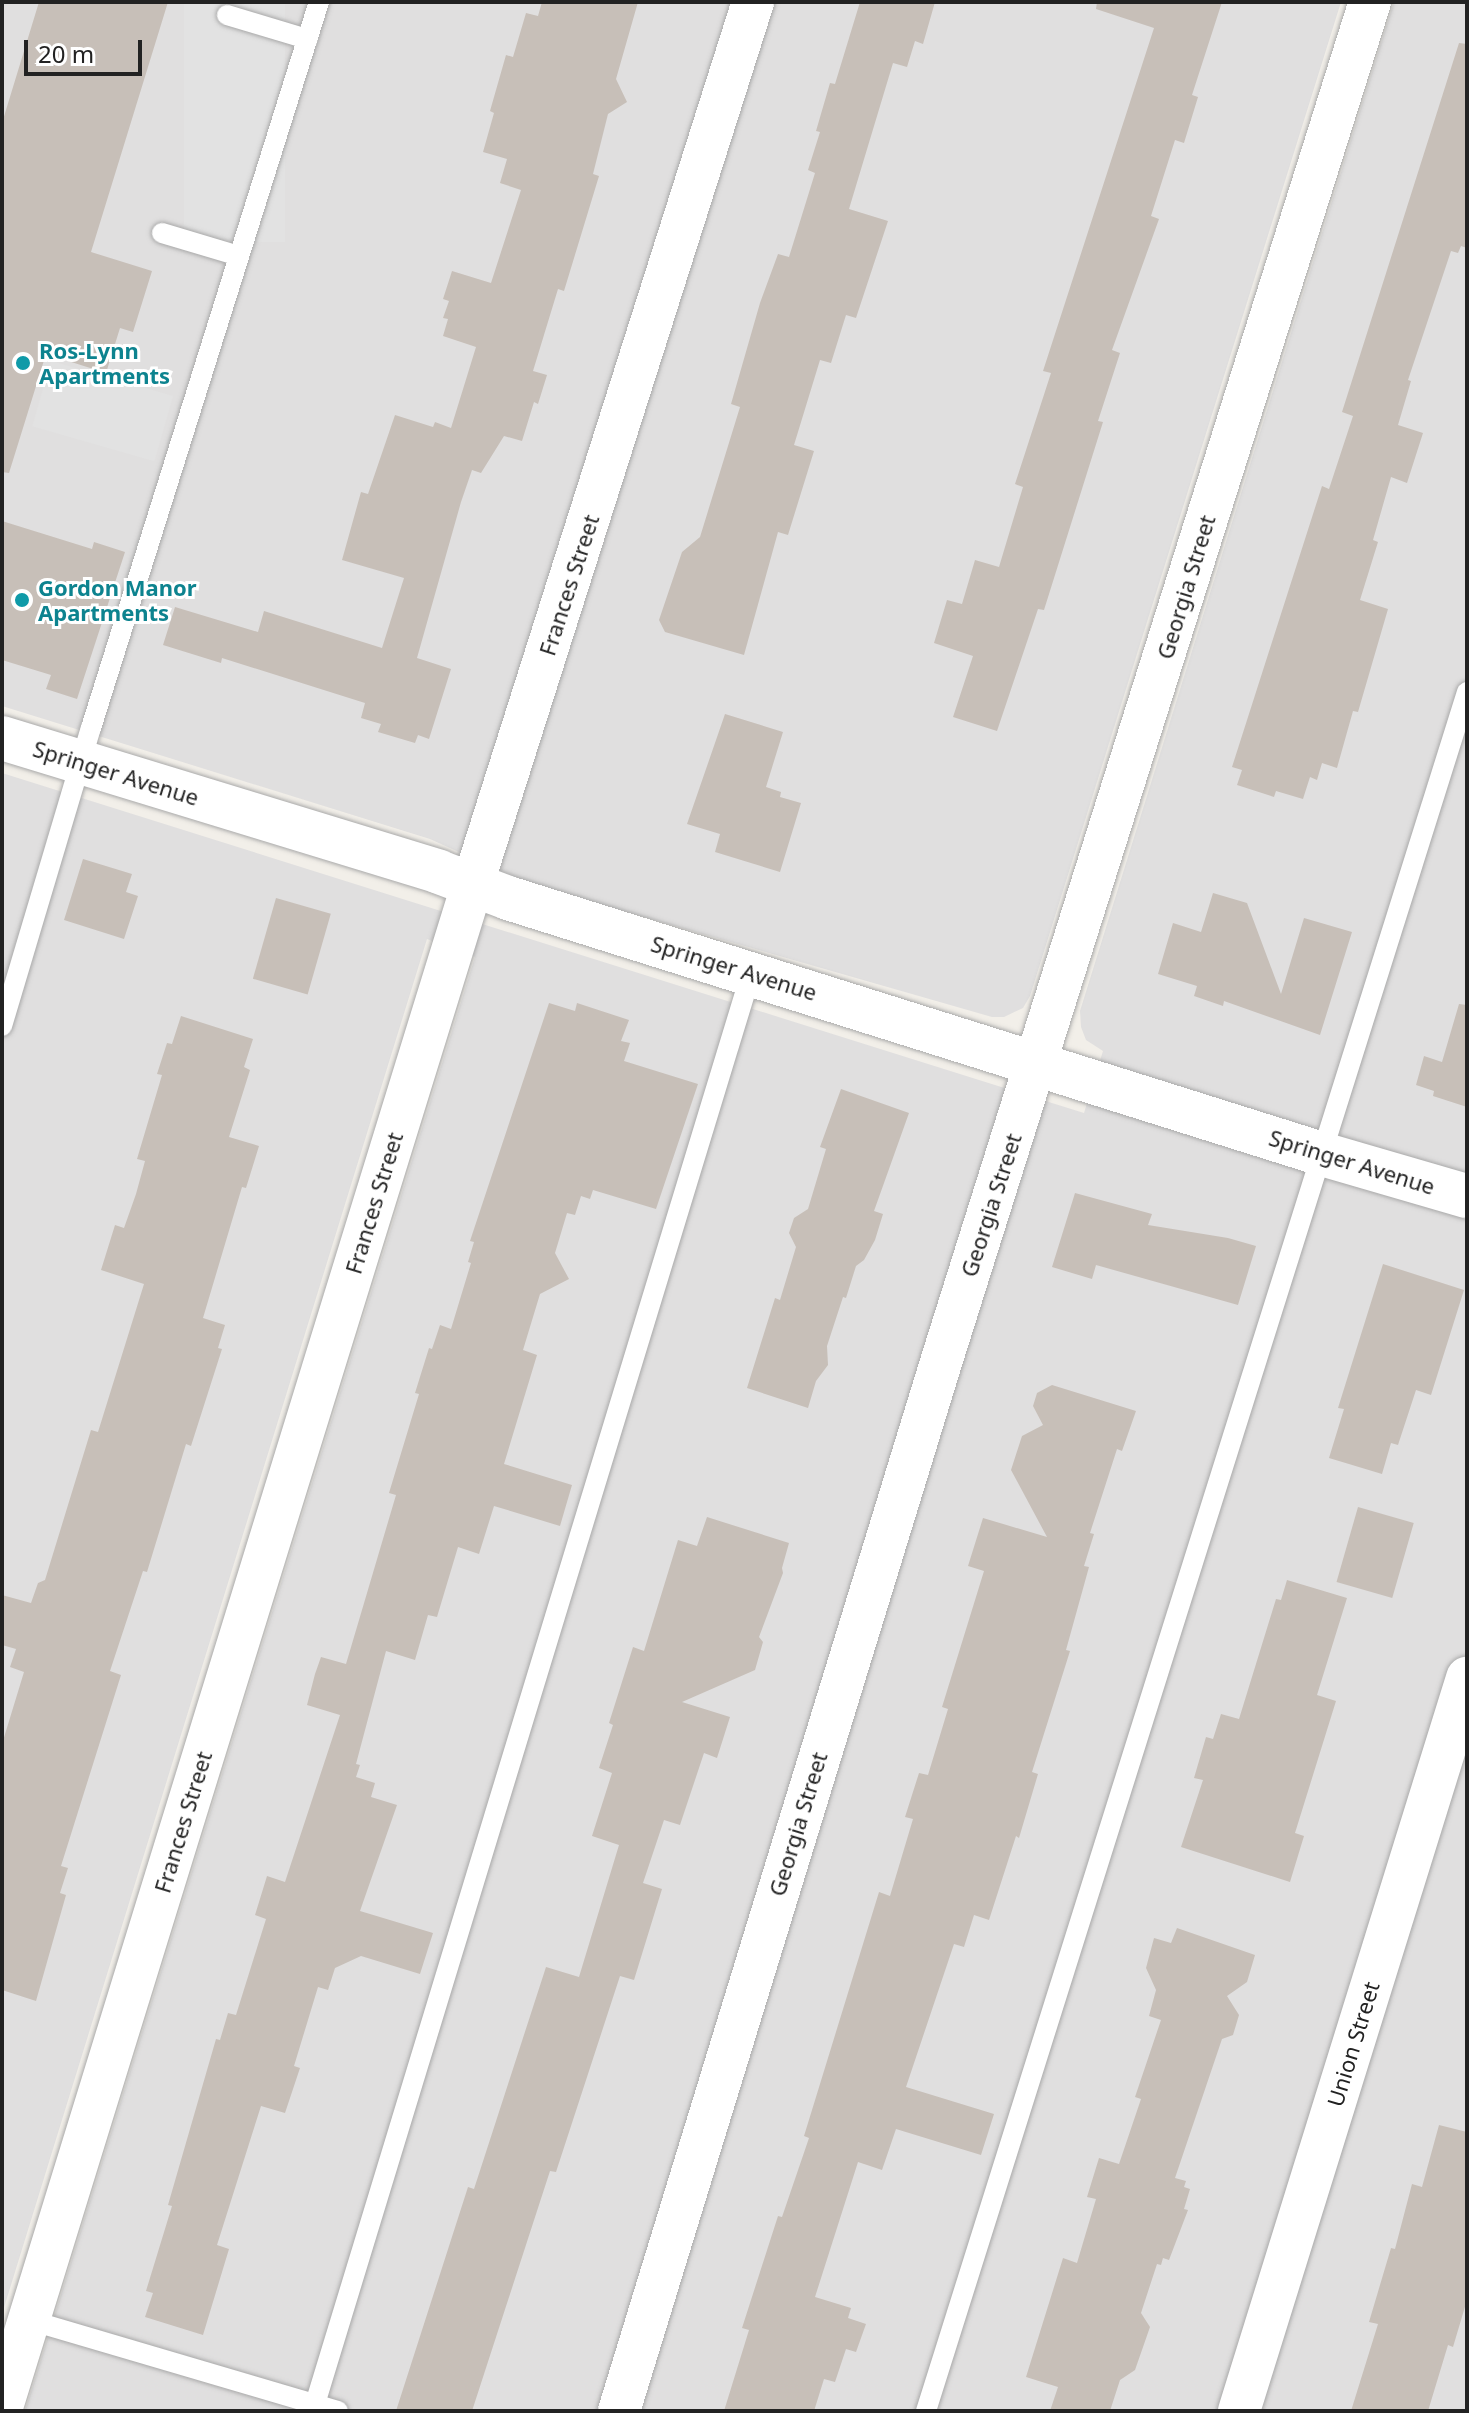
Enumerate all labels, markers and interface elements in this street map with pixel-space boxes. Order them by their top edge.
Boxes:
scale bar [28,24,146,74]
text: 20 m [38,37,94,70]
place label: Ros-Lynn Apartments [39,337,170,388]
marker: Ros-Lynn Apartments [14,354,32,372]
street label: Frances Street [534,511,604,659]
street label: Georgia Street [1152,512,1220,662]
place label: Gordon Manor Apartments [38,574,197,626]
marker: Gordon Manor Apartments [13,591,31,609]
street label: Springer Avenue [30,735,202,811]
street label: Springer Avenue [648,930,820,1006]
street label: Springer Avenue [1266,1124,1438,1200]
street label: Frances Street [340,1129,408,1277]
street label: Georgia Street [955,1130,1027,1280]
street label: Frances Street [149,1748,217,1896]
street label: Georgia Street [764,1749,832,1899]
street label: Union Street [1321,1978,1385,2110]

